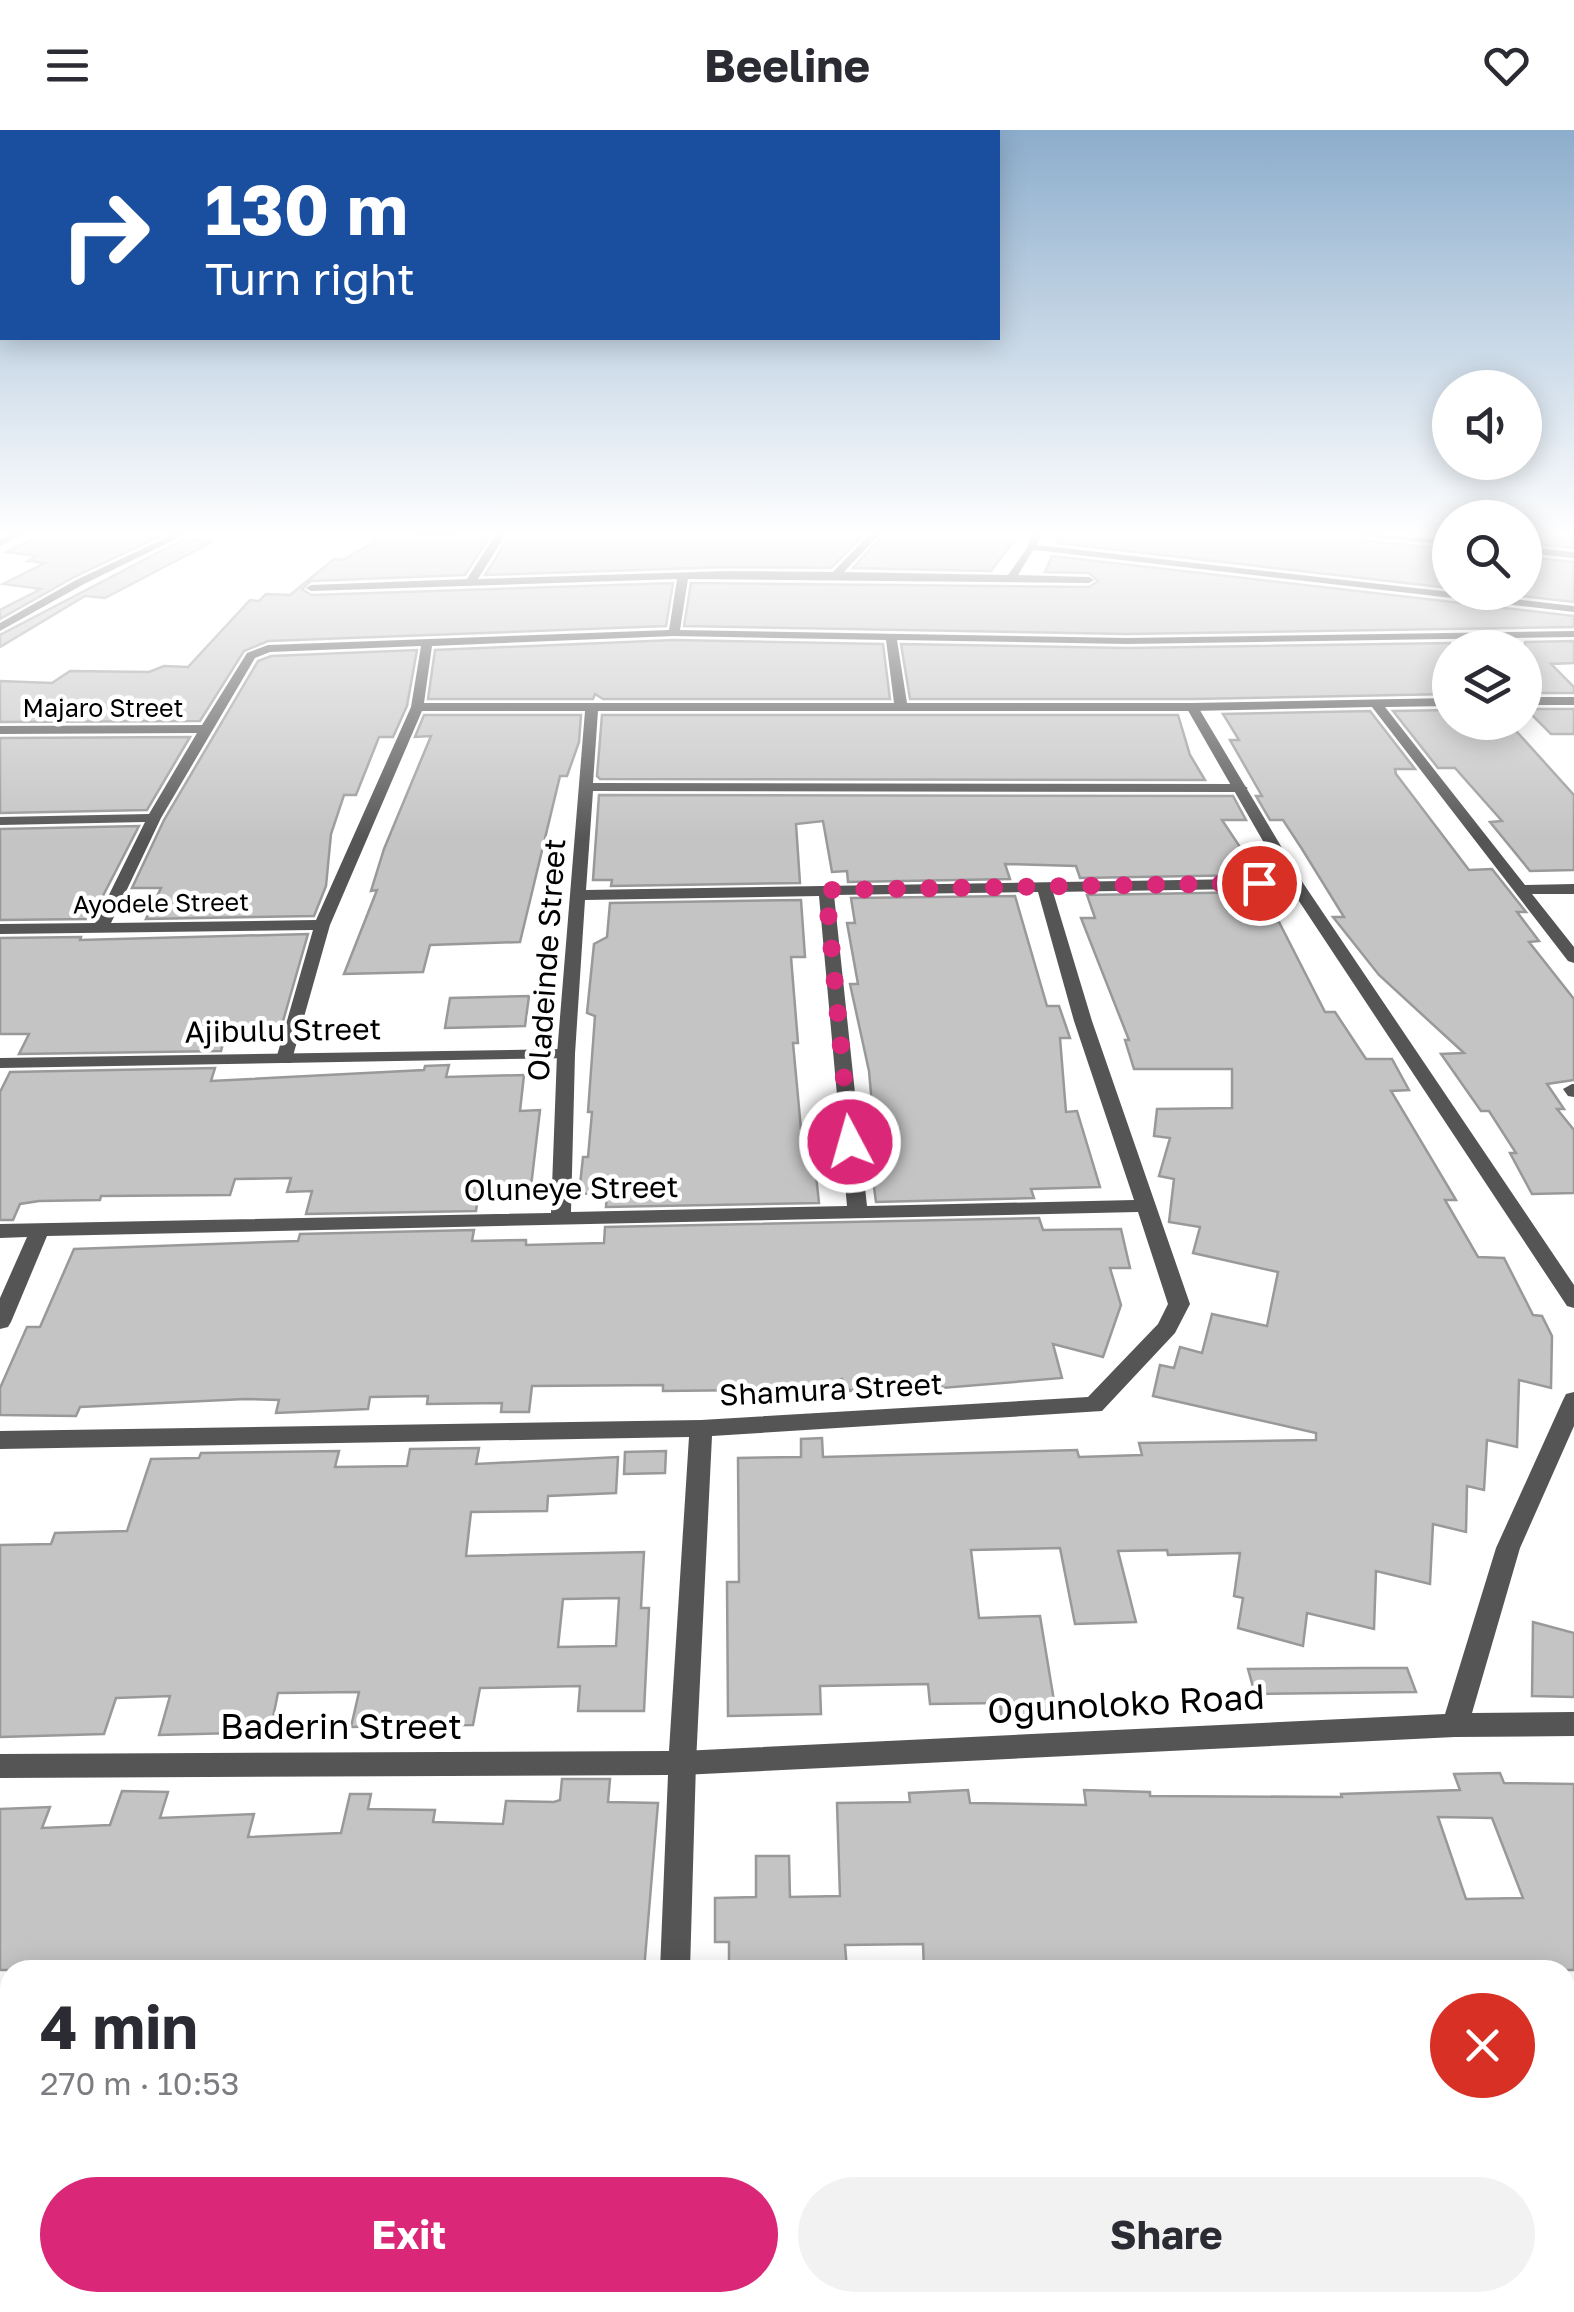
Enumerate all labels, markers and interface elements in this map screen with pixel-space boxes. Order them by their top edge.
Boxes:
icon: menu [40,38,95,93]
text: Beeline [704,38,870,92]
icon: heart [1479,38,1534,93]
text: 130 m [205,166,408,250]
icon: right [40,170,170,300]
text: Turn right [205,251,415,305]
map controls [1432,370,1542,740]
button: sound [1432,370,1542,480]
button: search [1432,500,1542,610]
button: layers [1432,630,1542,740]
street label: Majaro Street [22,692,184,723]
street label: Oladeinde Street [520,837,572,1083]
pin [1217,841,1302,926]
icon: arrive [1232,856,1287,911]
street label: Ayodele Street [73,885,249,920]
street label: Ajibulu Street [184,1010,382,1050]
position arrow [798,1090,902,1194]
street label: Oluneye Street [463,1168,679,1208]
street label: Shamura Street [718,1365,944,1413]
street label: Ogunoloko Road [986,1675,1266,1731]
street label: Baderin Street [220,1705,462,1747]
text: 4 min [40,1990,198,2062]
button: close [1430,1993,1535,2098]
text: 270 m · 10:53 [40,2064,240,2102]
button: Exit [40,2177,778,2292]
button: Share [798,2177,1535,2292]

